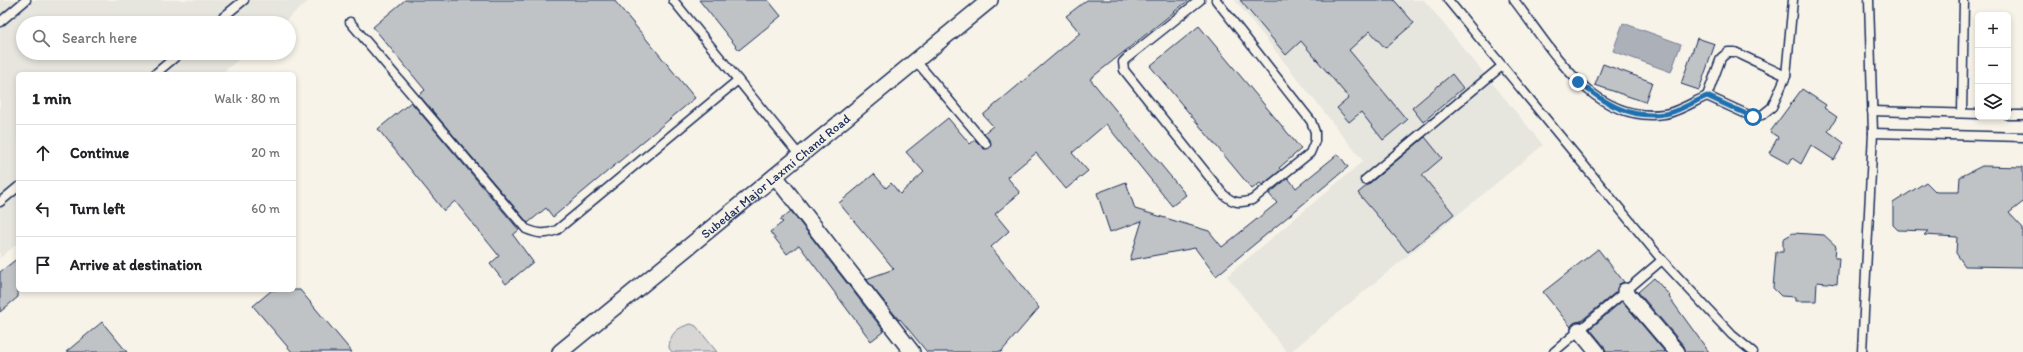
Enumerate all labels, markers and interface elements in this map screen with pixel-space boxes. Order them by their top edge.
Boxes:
map controls [1975,12,2011,120]
button: + [1975,12,2011,48]
search box [16,16,296,60]
icon: search [30,27,52,49]
text: Search here [62,29,137,47]
button: − [1975,48,2011,84]
route end [1569,73,1587,91]
button: layers [1975,84,2011,120]
text: 1 min [32,88,71,108]
text: Walk · 80 m [214,91,280,106]
route start [1744,108,1762,126]
street label: Subedar Major Laxmi Chand Road [698,111,853,242]
icon: ahead [32,142,54,164]
text: Continue [70,144,129,162]
text: 20 m [251,145,280,160]
icon: left [32,198,54,220]
text: Turn left [70,200,125,218]
text: 60 m [251,201,280,216]
icon: arrive [32,254,54,276]
text: Arrive at destination [70,256,202,274]

